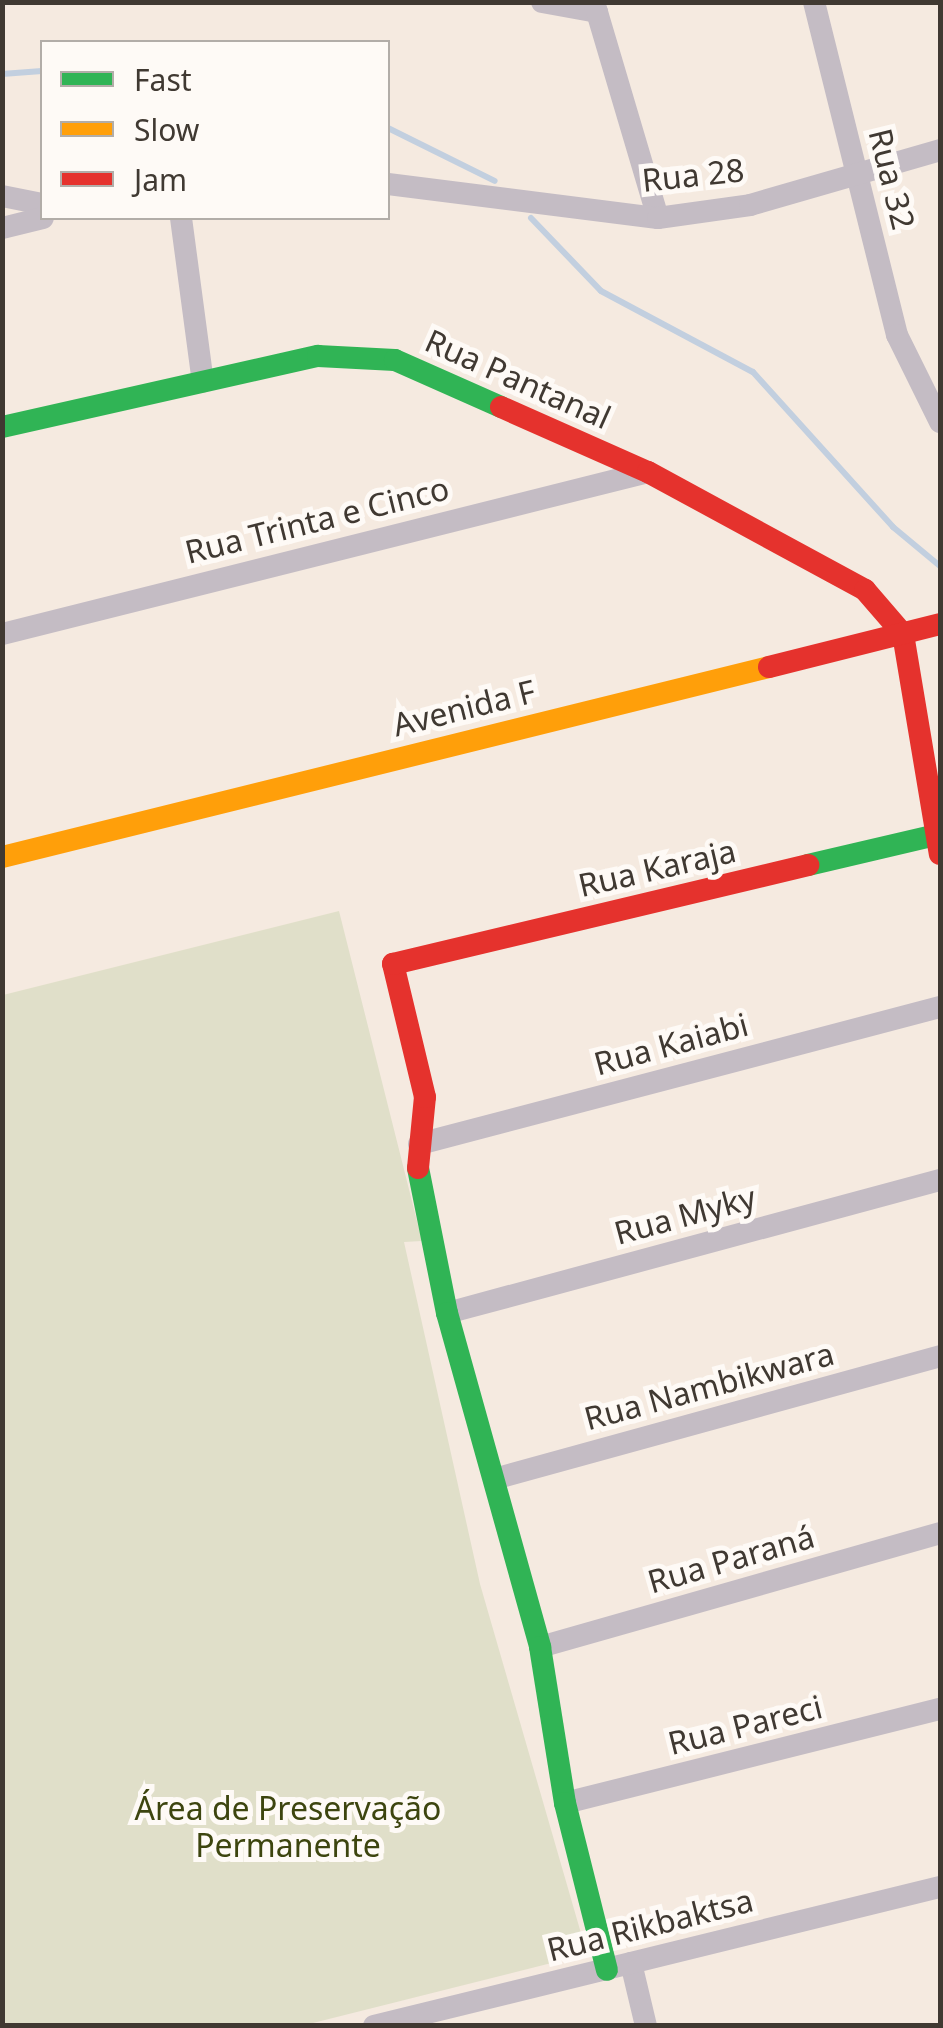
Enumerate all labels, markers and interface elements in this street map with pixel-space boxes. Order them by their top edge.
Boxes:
legend [40,40,390,220]
text: Fast [134,59,192,100]
text: Slow [134,109,199,150]
street label: Rua 32 [861,125,923,233]
street label: Rua 28 [640,151,746,199]
text: Jam [134,159,187,200]
street label: Rua Pantanal [420,321,616,437]
street label: Rua Trinta e Cinco [181,469,453,571]
street label: Avenida F [389,672,539,744]
street label: Rua Karaja [575,831,739,905]
street label: Rua Kaiabi [590,1005,752,1083]
street label: Rua Myky [610,1178,760,1252]
street label: Rua Nambikwara [580,1334,838,1438]
street label: Rua Paraná [643,1517,819,1601]
street label: Rua Pareci [664,1687,826,1763]
park label: Área de Preservação Permanente [135,1790,441,1865]
street label: Rua Rikbaktsa [543,1881,757,1969]

